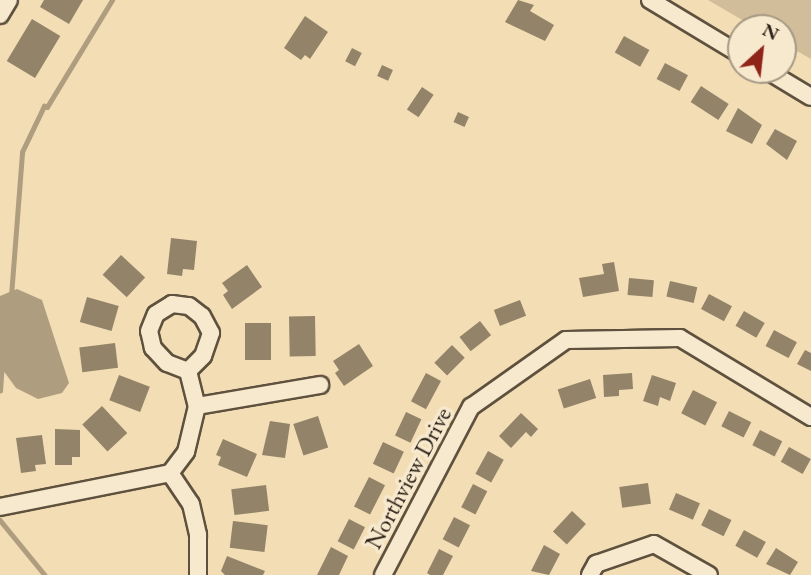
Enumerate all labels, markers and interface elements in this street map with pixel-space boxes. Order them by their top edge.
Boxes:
north arrow [727,14,797,84]
text: N [758,17,783,46]
street label: Northview Drive [359,402,457,554]

